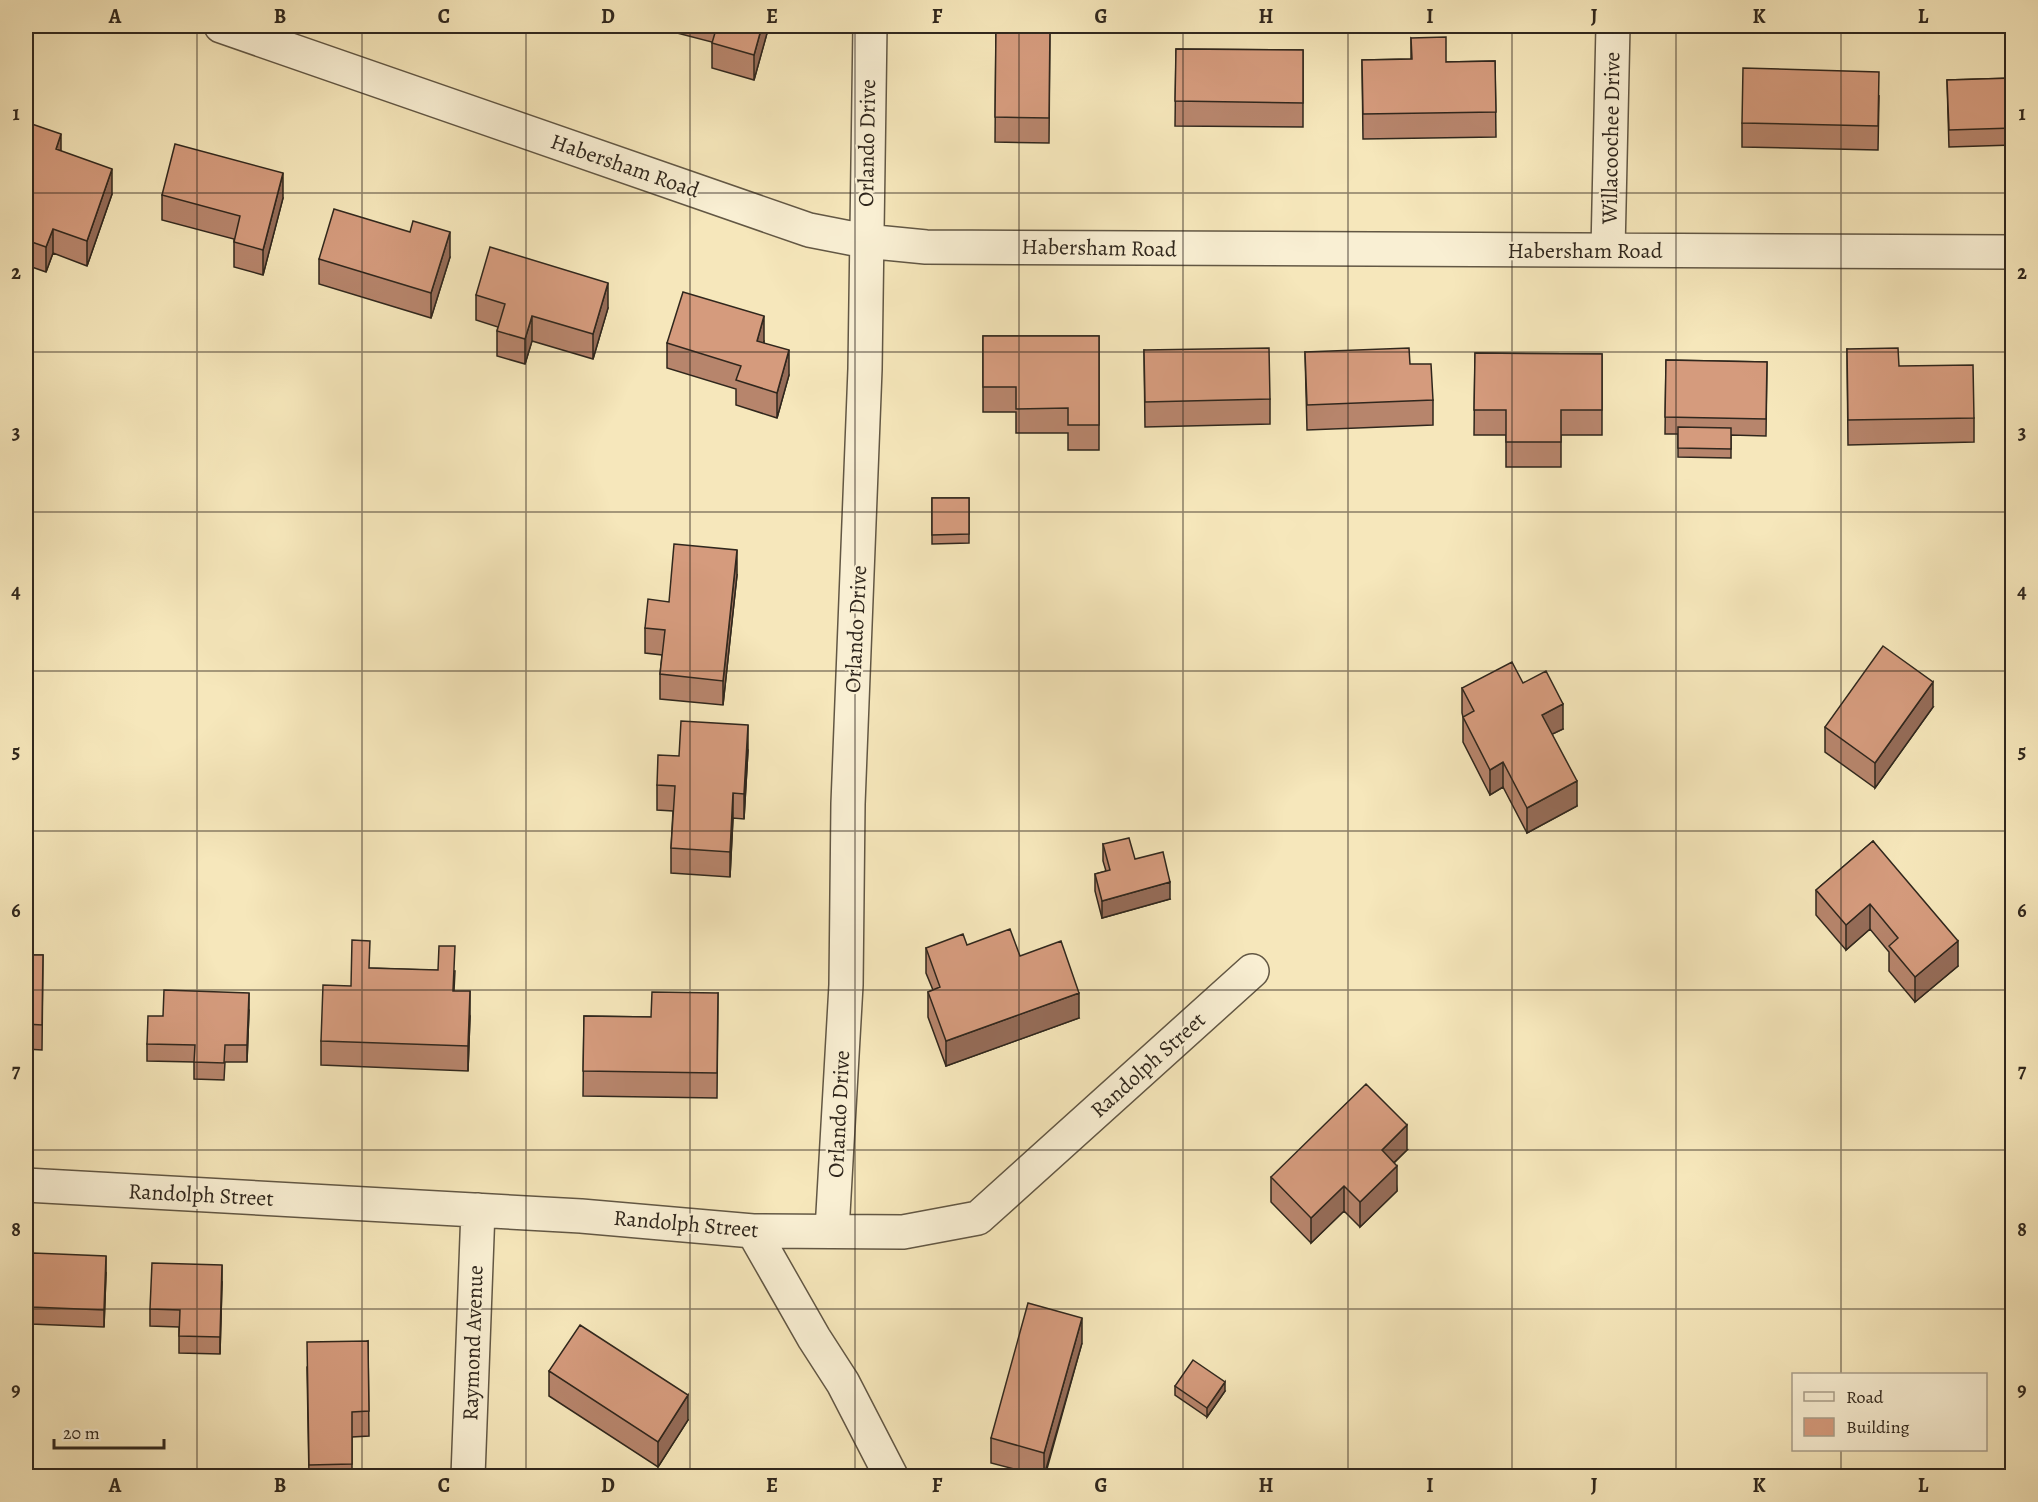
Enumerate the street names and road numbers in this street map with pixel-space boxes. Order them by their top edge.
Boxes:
street label: Willacoochee Drive [1594,52,1628,225]
street label: Orlando Drive [851,79,883,207]
street label: Habersham Road [547,127,703,206]
street label: Habersham Road [1021,232,1177,264]
street label: Habersham Road [1507,236,1663,266]
street label: Orlando Drive [838,564,874,694]
street label: Randolph Street [1084,1005,1212,1125]
street label: Orlando Drive [821,1049,857,1179]
street label: Randolph Street [128,1176,274,1214]
street label: Randolph Street [612,1203,760,1245]
street label: Raymond Avenue [455,1265,491,1421]

